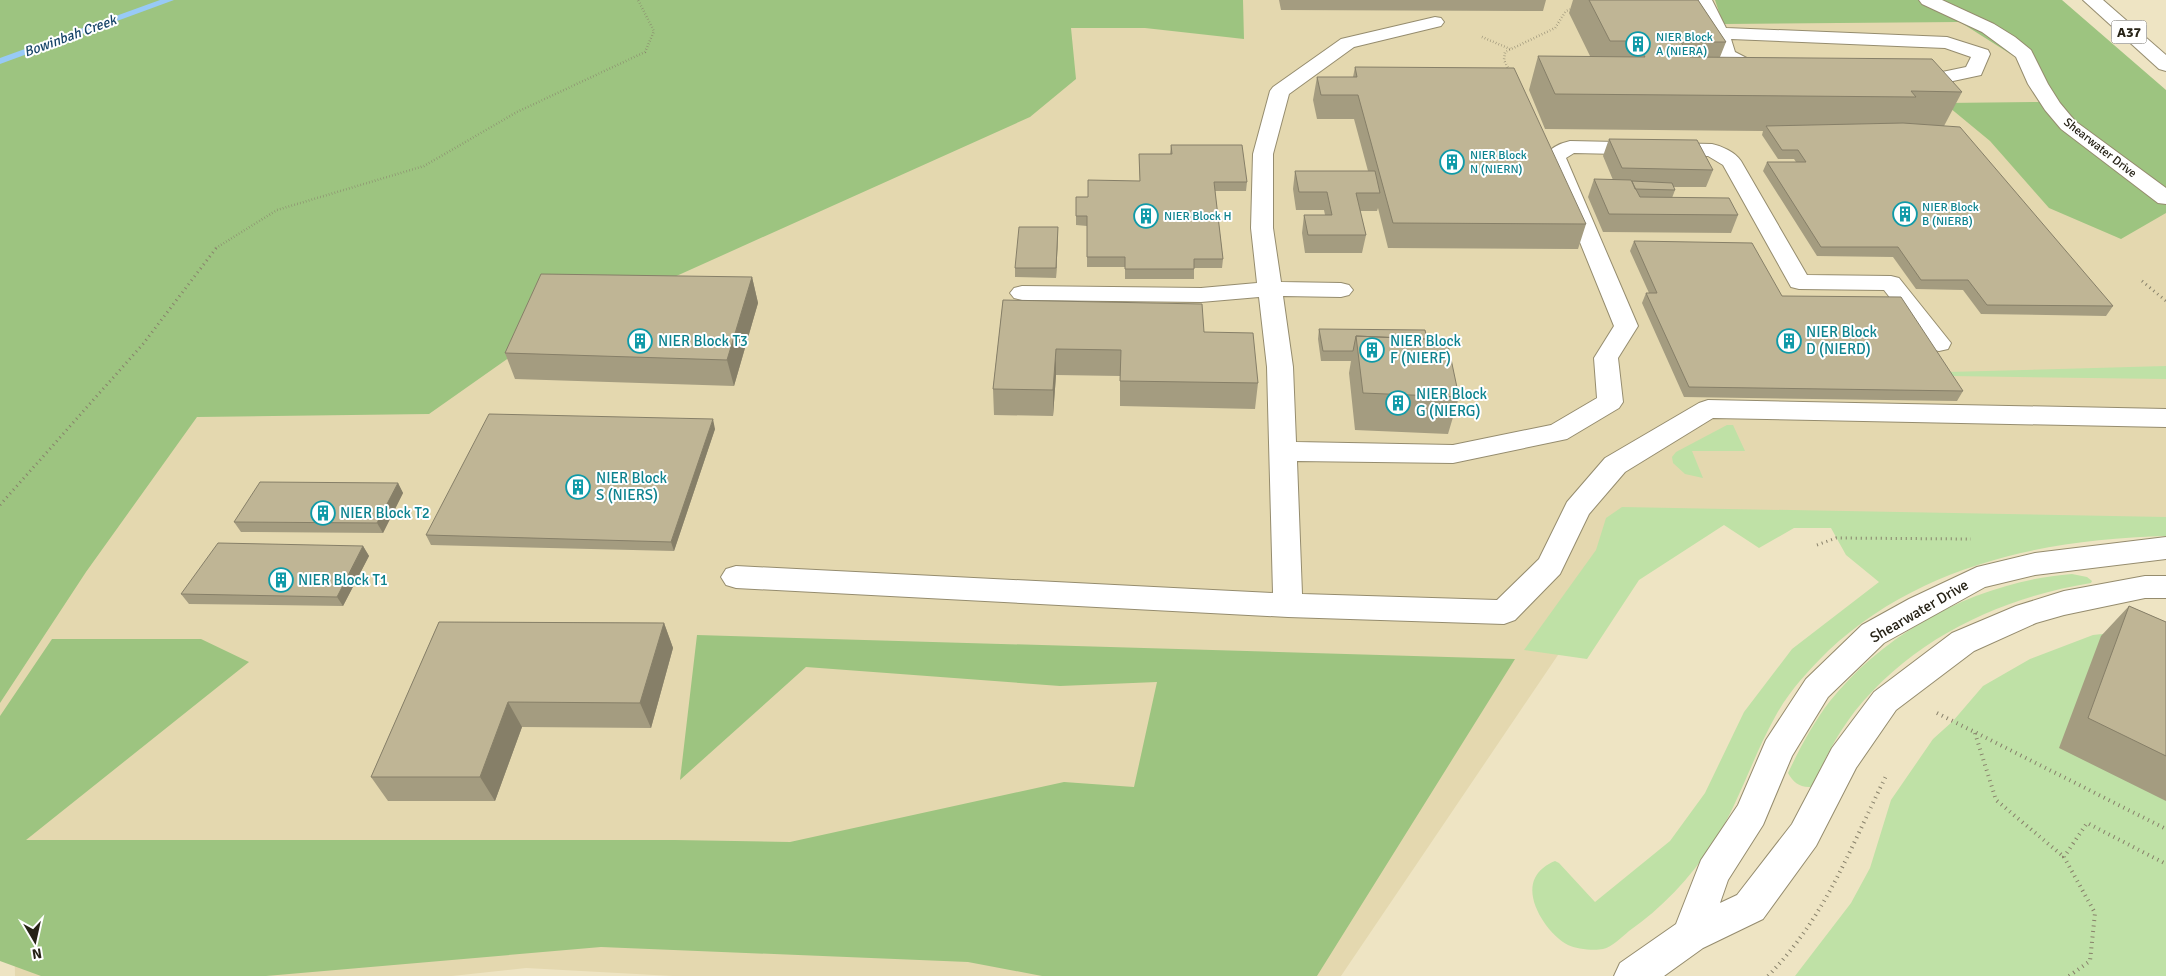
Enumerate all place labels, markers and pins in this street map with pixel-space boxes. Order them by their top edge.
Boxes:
place label: NIER Block A (NIERA) [1656,30,1713,59]
building icon: NIER Block A (NIERA) [1625,31,1651,57]
place label: NIER Block N (NIERN) [1470,148,1527,177]
building icon: NIER Block N (NIERN) [1439,149,1465,175]
place label: NIER Block B (NIERB) [1922,200,1979,229]
building icon: NIER Block B (NIERB) [1892,201,1918,227]
building icon: NIER Block H [1133,203,1159,229]
place label: NIER Block H [1164,209,1232,224]
place label: NIER Block D (NIERD) [1806,323,1878,358]
building icon: NIER Block T3 [627,328,653,354]
building icon: NIER Block D (NIERD) [1776,328,1802,354]
place label: NIER Block T3 [658,332,748,350]
place label: NIER Block F (NIERF) [1390,332,1462,367]
building icon: NIER Block F (NIERF) [1359,337,1385,363]
place label: NIER Block G (NIERG) [1416,385,1488,420]
building icon: NIER Block G (NIERG) [1385,390,1411,416]
place label: NIER Block S (NIERS) [596,469,668,504]
building icon: NIER Block S (NIERS) [565,474,591,500]
building icon: NIER Block T2 [310,500,336,526]
place label: NIER Block T2 [340,504,430,522]
building icon: NIER Block T1 [268,567,294,593]
place label: NIER Block T1 [298,571,388,589]

